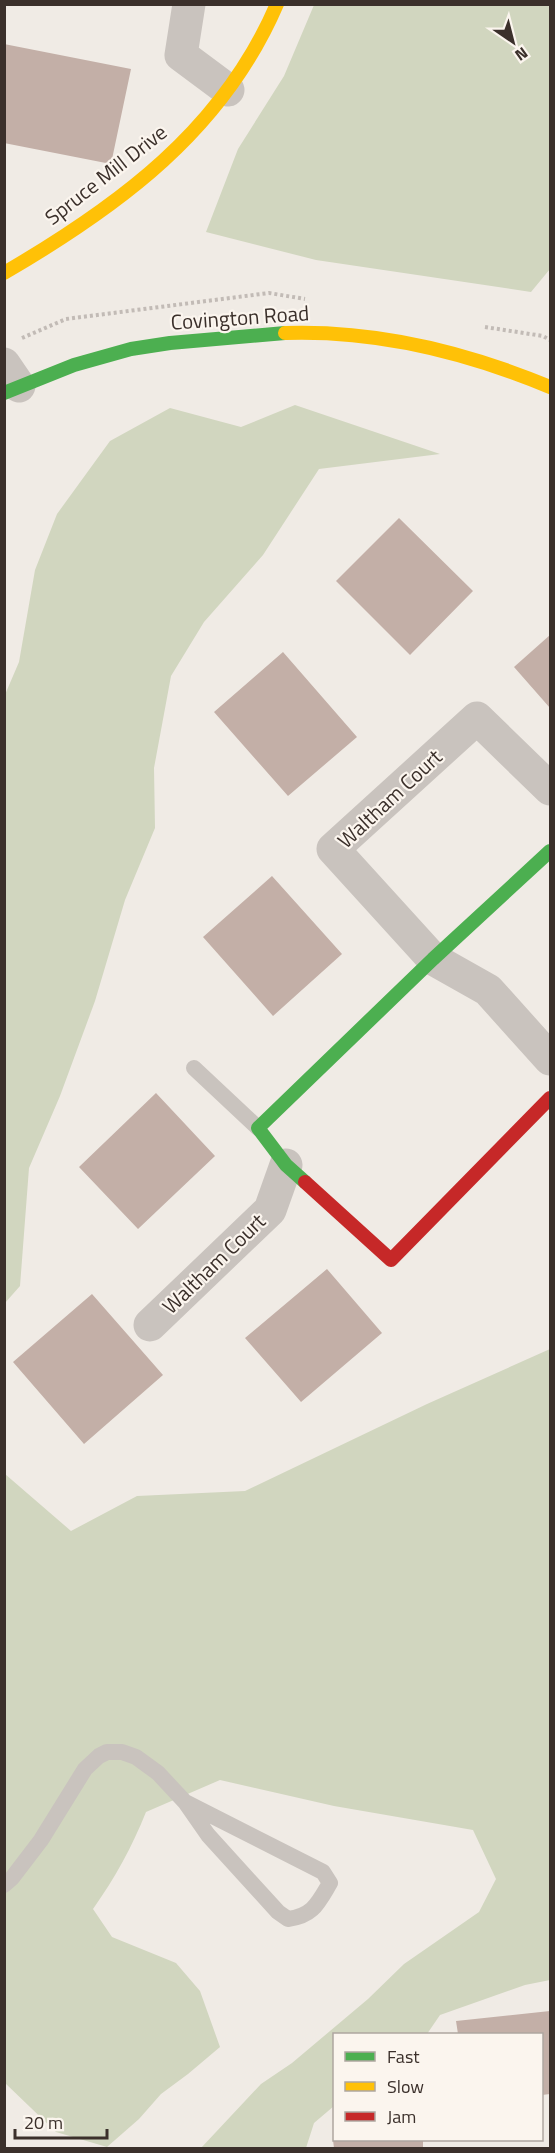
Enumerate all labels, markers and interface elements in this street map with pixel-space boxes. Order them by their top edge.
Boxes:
north arrow [483,12,543,72]
text: N [510,41,533,67]
street label: Spruce Mill Drive [37,116,173,232]
street label: Covington Road [170,296,310,338]
street label: Waltham Court [330,741,449,855]
street label: Waltham Court [154,1205,273,1321]
legend [333,2033,543,2141]
text: Fast [387,2043,420,2070]
text: Slow [387,2073,424,2100]
scale bar [15,2102,106,2140]
text: Jam [387,2103,416,2130]
text: 20 m [24,2109,63,2136]

